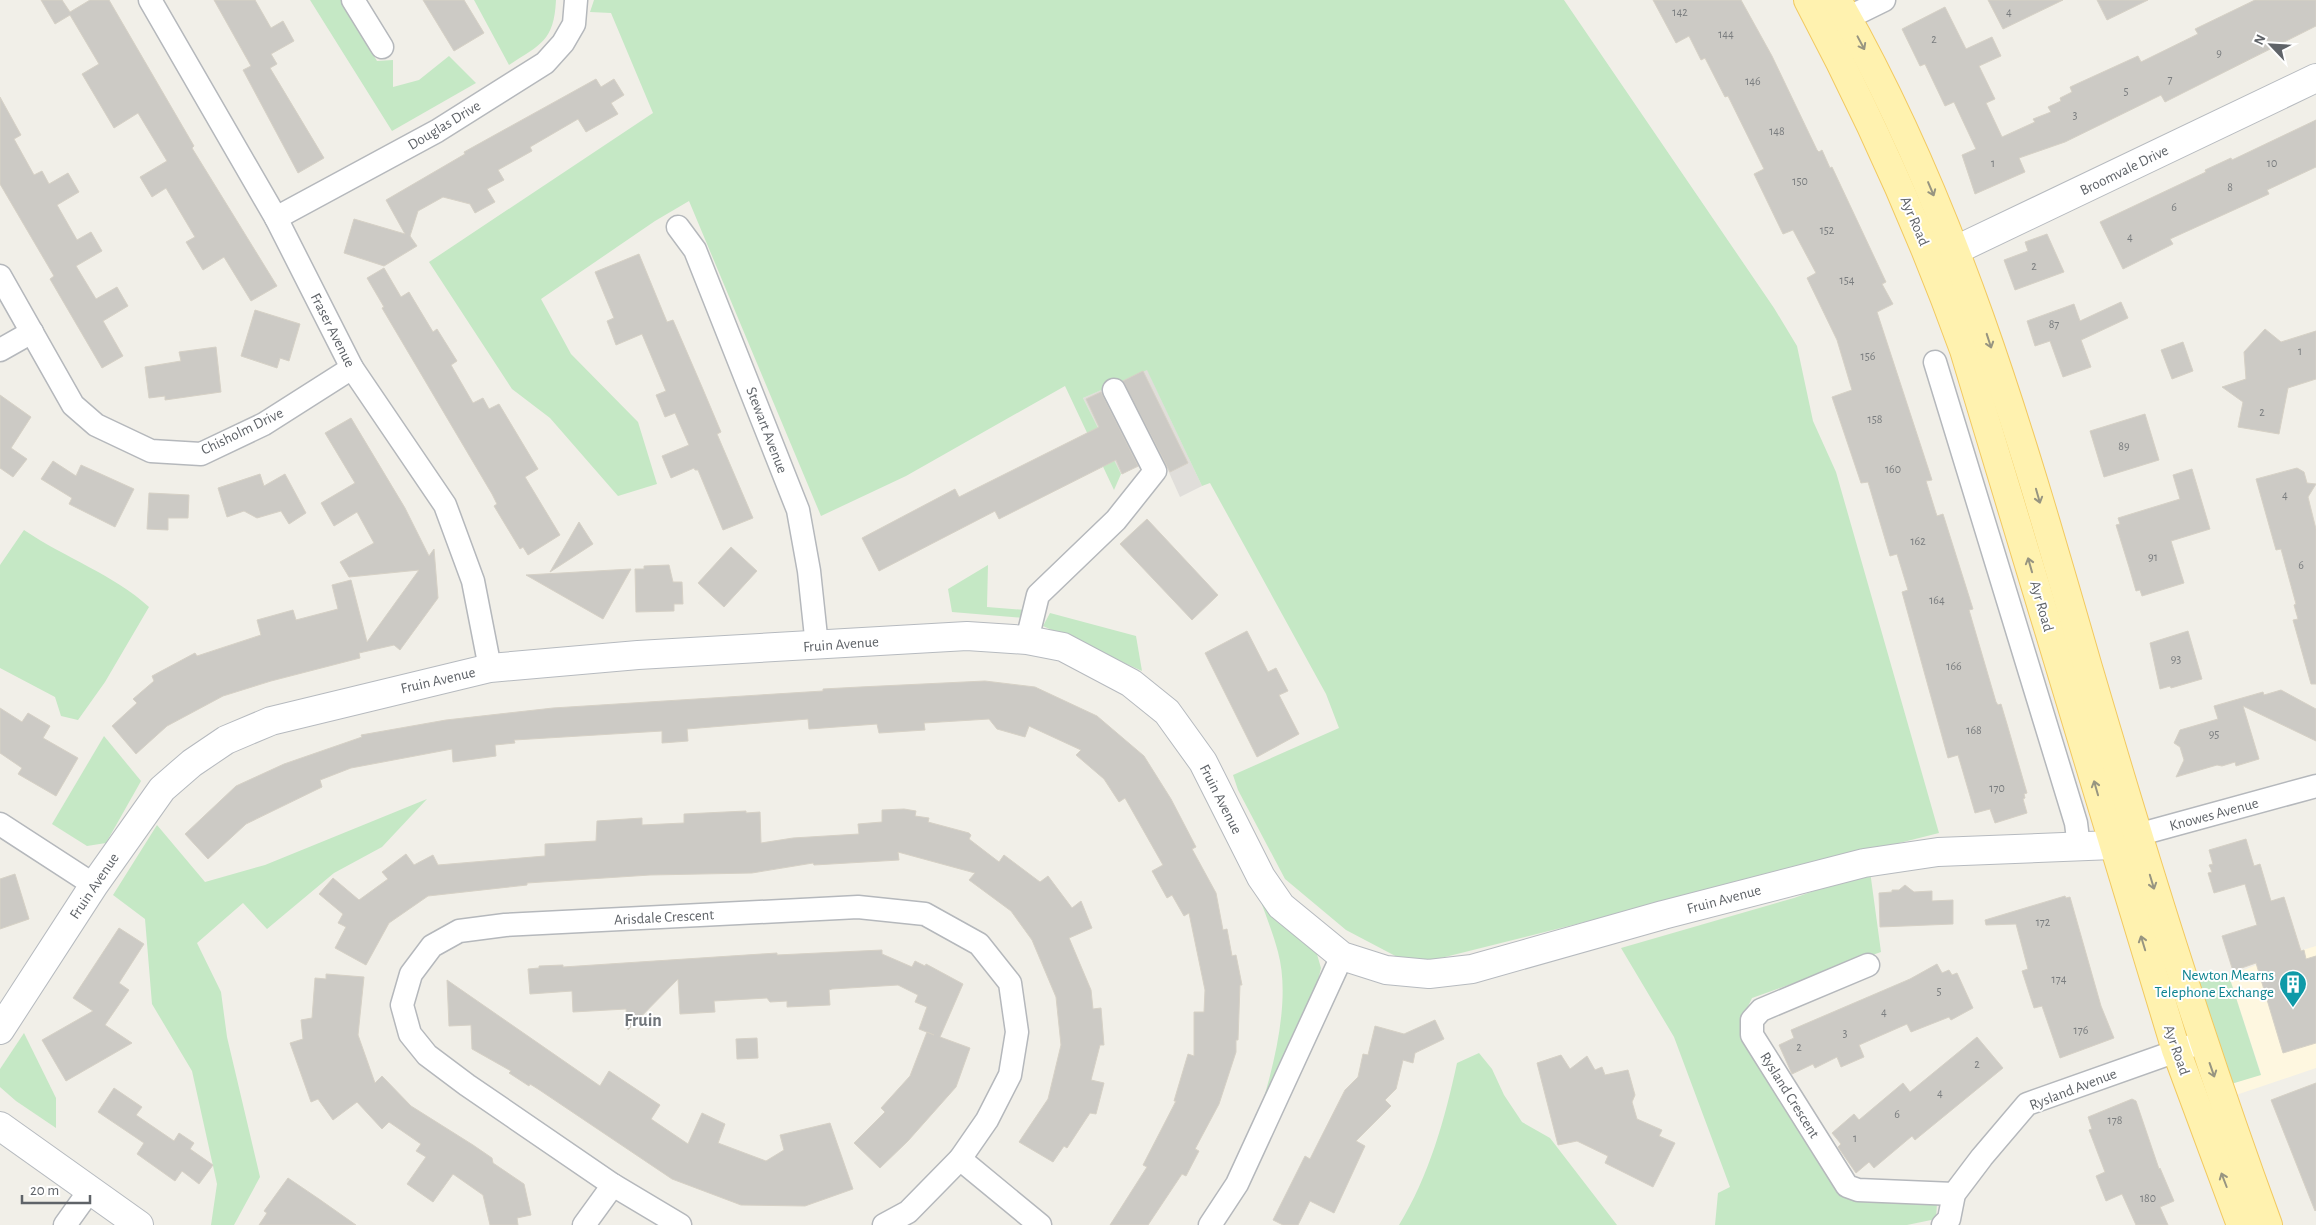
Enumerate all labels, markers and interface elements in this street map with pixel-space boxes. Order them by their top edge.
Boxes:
house number: 142 [1672,6,1688,18]
house number: 4 [2006,6,2012,18]
north arrow [2246,20,2296,70]
house number: 144 [1718,28,1734,40]
house number: 2 [1931,33,1937,45]
text: N [2252,33,2269,47]
one-way arrow [1856,35,1866,49]
house number: 9 [2216,47,2222,59]
house number: 7 [2167,73,2173,85]
house number: 146 [1745,75,1761,87]
house number: 5 [2123,85,2129,97]
street label: Douglas Drive [405,98,483,153]
house number: 3 [2073,109,2078,121]
house number: 148 [1769,125,1785,137]
street label: Broomvale Drive [2078,143,2171,198]
house number: 1 [1991,157,1995,169]
house number: 10 [2267,157,2277,169]
house number: 150 [1792,175,1808,187]
one-way arrow [1926,181,1936,196]
house number: 8 [2227,181,2233,193]
street label: Ayr Road [1897,194,1932,248]
house number: 6 [2171,201,2177,213]
house number: 152 [1820,224,1835,236]
house number: 4 [2127,231,2133,243]
house number: 2 [2031,260,2037,272]
house number: 154 [1840,274,1855,286]
street label: Fraser Avenue [307,291,358,370]
house number: 87 [2049,318,2059,330]
one-way arrow [1985,332,1994,348]
house number: 1 [2298,345,2302,357]
house number: 156 [1861,350,1876,362]
street label: Stewart Avenue [743,385,790,475]
street label: Chisholm Drive [199,405,286,458]
house number: 2 [2259,406,2265,418]
house number: 158 [1868,413,1883,425]
house number: 89 [2118,440,2130,452]
house number: 160 [1885,463,1901,475]
one-way arrow [2034,487,2043,503]
house number: 4 [2282,489,2288,501]
house number: 162 [1910,535,1926,547]
house number: 91 [2148,551,2158,563]
one-way arrow [2024,557,2034,573]
house number: 6 [2298,559,2304,571]
street label: Ayr Road [2027,579,2056,633]
house number: 164 [1929,594,1945,606]
street label: Fruin Avenue [803,634,880,655]
house number: 93 [2171,653,2181,665]
house number: 166 [1946,660,1962,672]
street label: Fruin Avenue [399,665,477,696]
house number: 168 [1966,724,1982,736]
house number: 95 [2209,728,2219,740]
street label: Fruin Avenue [1197,762,1245,837]
one-way arrow [2090,780,2100,796]
house number: 170 [1989,782,2005,794]
street label: Knowes Avenue [2168,795,2260,834]
street label: Fruin Avenue [67,851,122,922]
one-way arrow [2147,873,2157,889]
street label: Fruin Avenue [1685,882,1763,917]
street label: Arisdale Crescent [614,907,715,928]
house number: 172 [2036,916,2051,928]
one-way arrow [2138,936,2147,951]
place label: Newton Mearns Telephone Exchange [2154,968,2274,1000]
building icon: Newton Mearns Telephone Exchange [2278,969,2308,1008]
house number: 174 [2052,973,2067,985]
house number: 5 [1936,985,1942,997]
house number: 4 [1881,1006,1887,1018]
district label: Fruin [624,1012,662,1030]
street label: Ayr Road [2161,1023,2192,1077]
house number: 176 [2074,1024,2089,1036]
house number: 3 [1843,1027,1848,1039]
house number: 2 [1796,1041,1802,1053]
street label: Rysland Crescent [1757,1050,1822,1141]
house number: 2 [1974,1058,1980,1070]
one-way arrow [2208,1061,2217,1077]
street label: Rysland Avenue [2027,1066,2119,1113]
house number: 4 [1937,1087,1943,1099]
house number: 6 [1894,1108,1900,1120]
house number: 178 [2108,1114,2123,1126]
house number: 1 [1853,1132,1857,1144]
scale bar [22,1172,90,1204]
one-way arrow [2218,1172,2227,1187]
text: 20 m [30,1183,59,1198]
house number: 180 [2140,1192,2156,1204]

